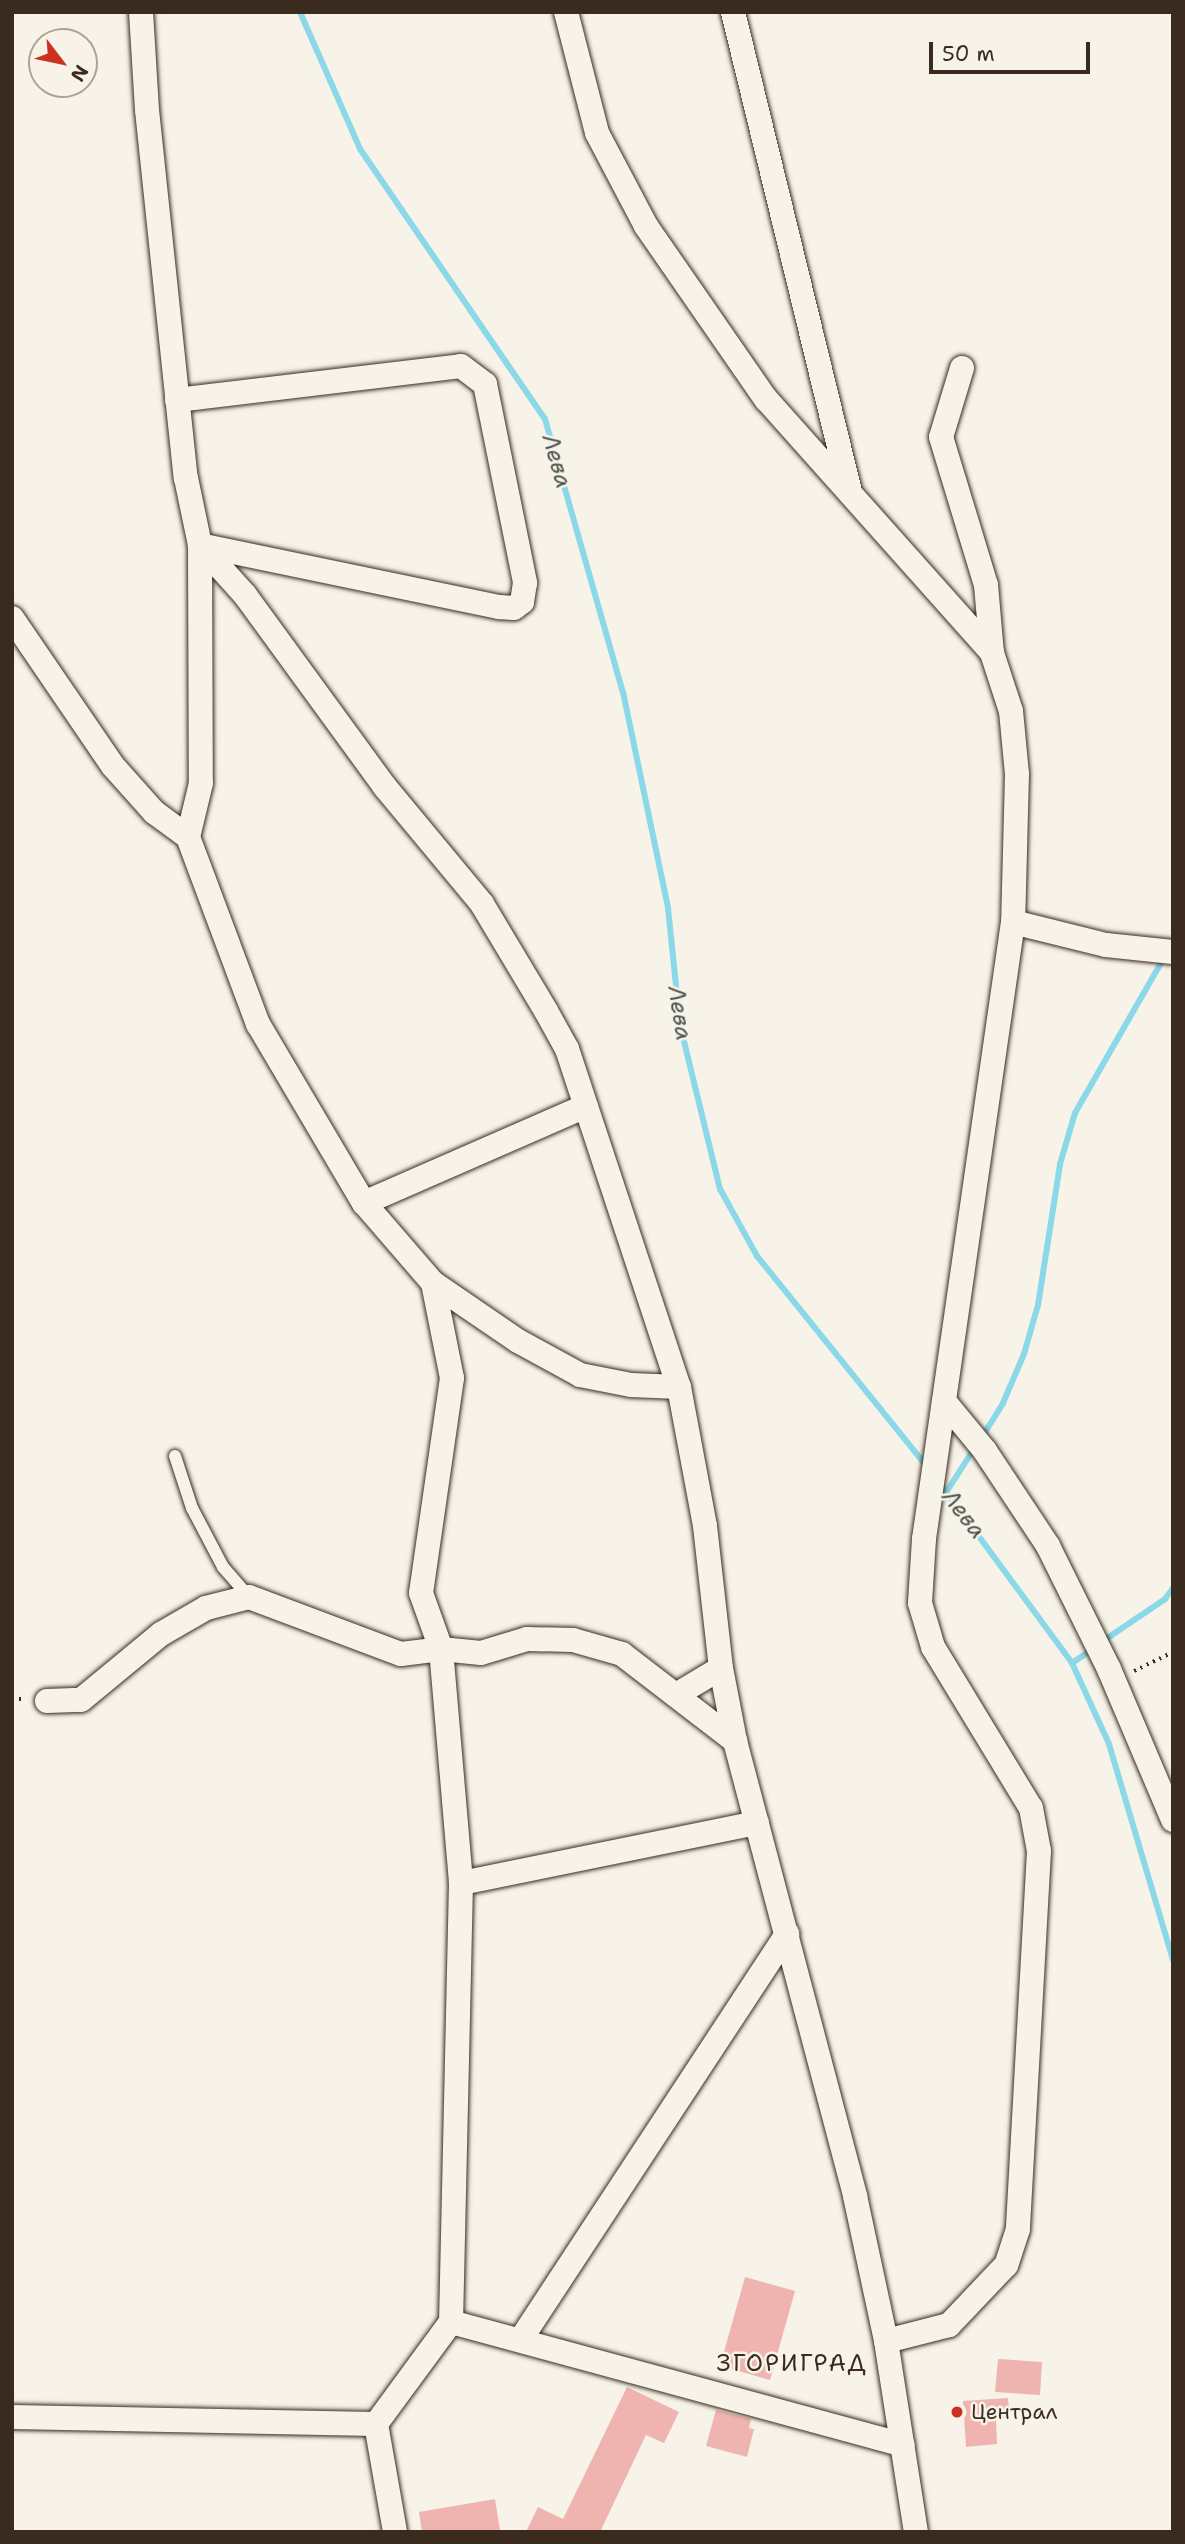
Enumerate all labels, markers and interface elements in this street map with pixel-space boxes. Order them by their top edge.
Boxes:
north arrow [28,28,98,98]
scale bar [933,28,1094,72]
text: 50 m [942,40,995,68]
text: N [65,60,94,86]
water label: Лева [536,431,578,491]
water label: Лева [662,984,698,1042]
water label: Лева [936,1484,992,1544]
district label: ЗГОРИГРАД [718,2350,866,2378]
place label: Централ [971,2399,1057,2425]
marker: Централ [949,2404,965,2420]

